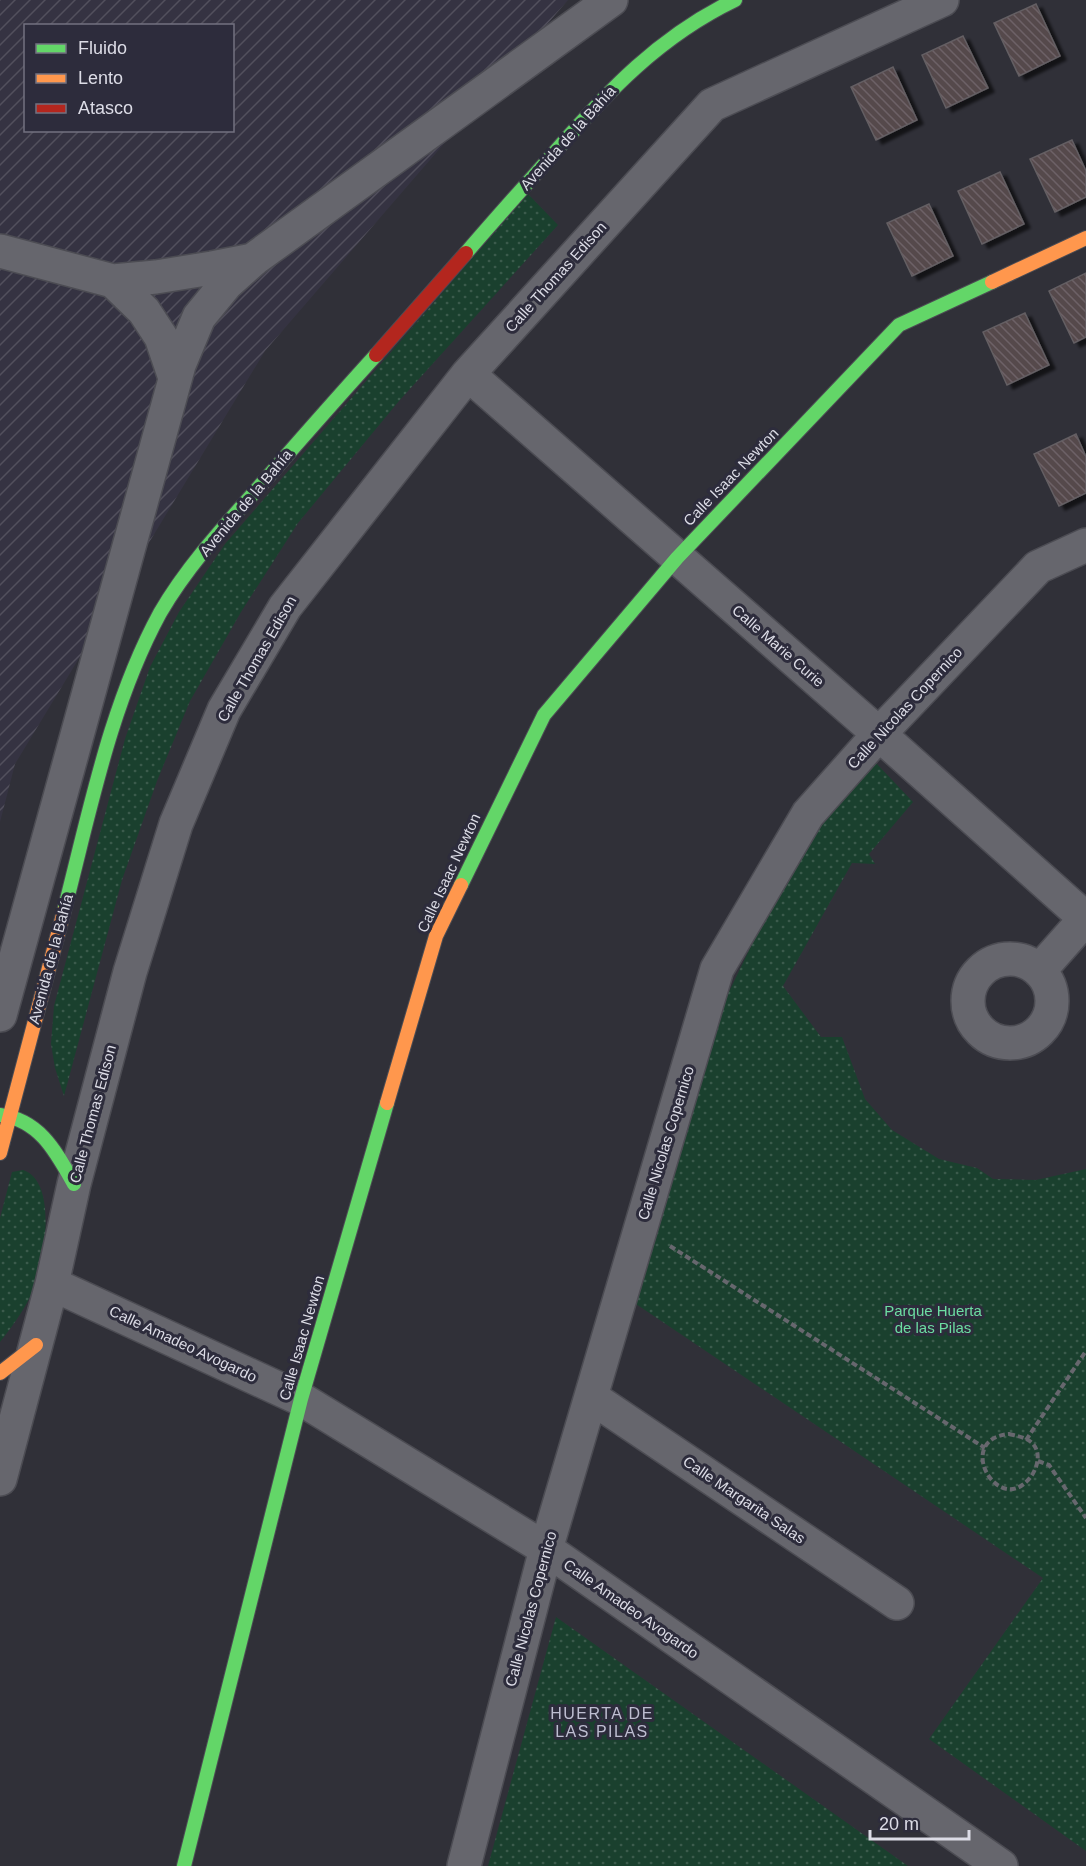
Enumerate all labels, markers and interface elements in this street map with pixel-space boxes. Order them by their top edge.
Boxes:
legend [24,24,234,132]
text: Fluido [78,38,127,58]
text: Lento [78,68,123,88]
street label: Avenida de la Bahía [516,82,619,193]
text: Atasco [78,98,133,118]
street label: Calle Thomas Edison [502,218,610,335]
street label: Calle Isaac Newton [680,424,782,529]
street label: Avenida de la Bahía [196,445,296,559]
street label: Calle Thomas Edison [214,593,300,725]
street label: Calle Marie Curie [729,601,828,690]
street label: Calle Nicolas Copernico [844,643,965,772]
street label: Calle Isaac Newton [414,811,484,935]
street label: Avenida de la Bahía [25,891,76,1026]
street label: Calle Thomas Edison [66,1043,119,1185]
street label: Calle Nicolas Copernico [634,1064,697,1222]
street label: Calle Isaac Newton [276,1273,328,1402]
street label: Calle Amadeo Avogardo [107,1302,260,1385]
park label: Parque Huerta de las Pilas [884,1302,982,1336]
street label: Calle Margarita Salas [680,1452,808,1547]
street label: Calle Nicolas Copernico [502,1529,559,1688]
street label: Calle Amadeo Avogardo [561,1556,702,1662]
district label: HUERTA DE LAS PILAS [550,1705,654,1740]
scale bar [870,1803,969,1841]
text: 20 m [879,1814,919,1834]

